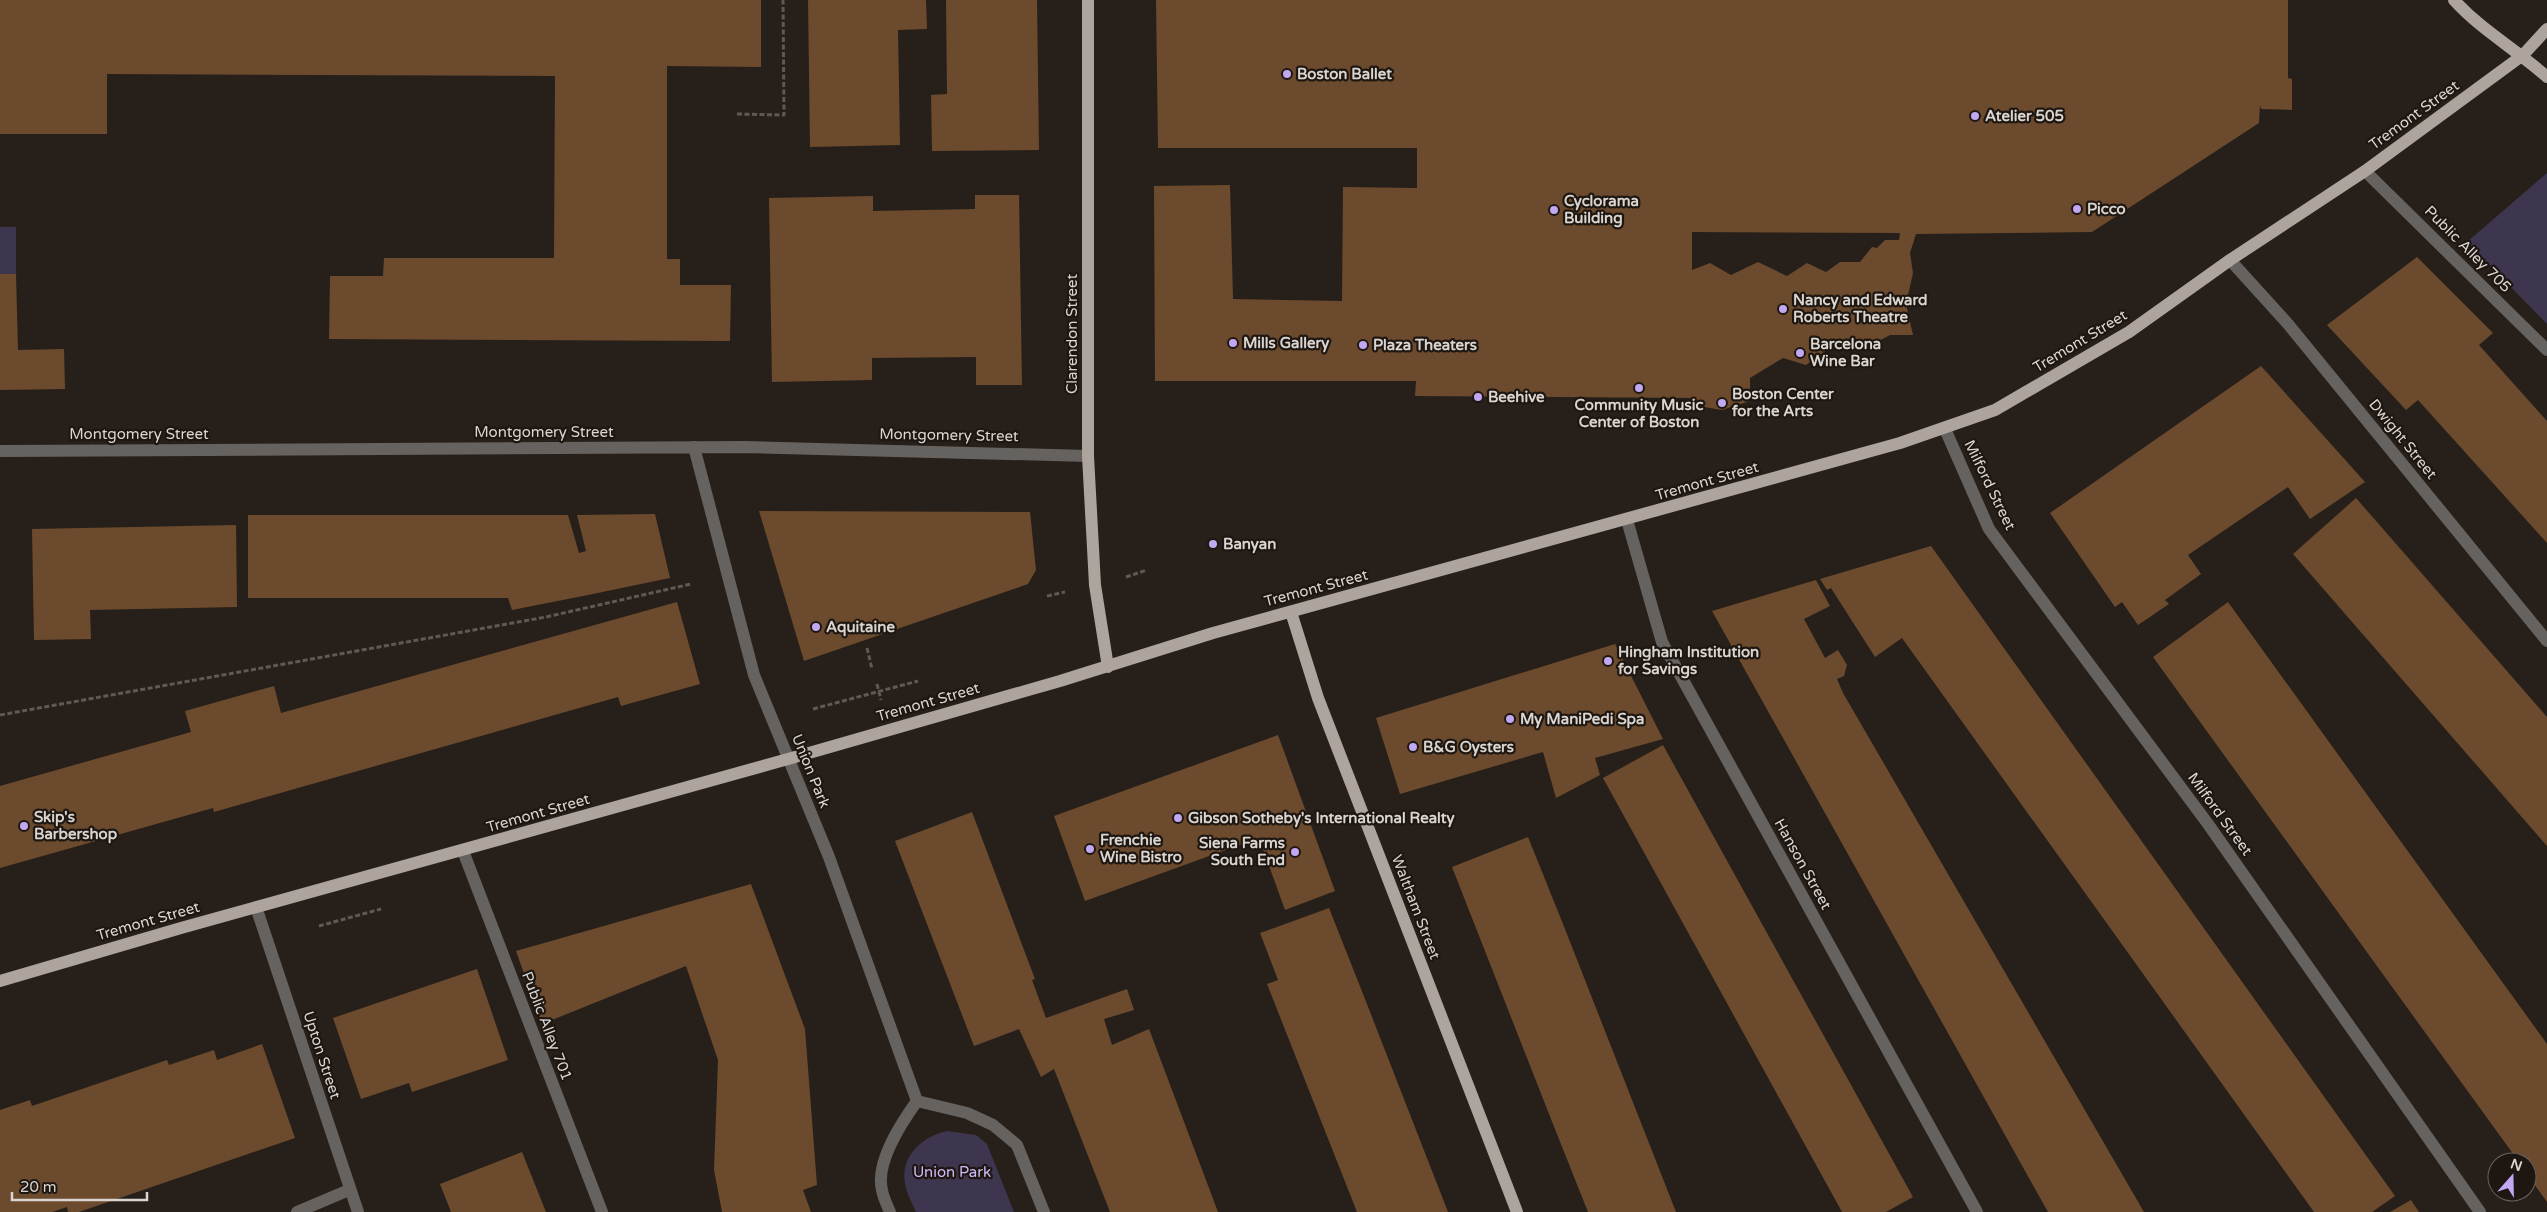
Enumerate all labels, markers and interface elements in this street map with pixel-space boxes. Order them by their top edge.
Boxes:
place label: Boston Ballet [1297,65,1392,83]
marker: Boston Ballet [1281,68,1293,80]
street label: Tremont Street [2366,76,2463,154]
place label: Atelier 505 [1985,107,2064,125]
marker: Atelier 505 [1969,110,1981,122]
place label: Cyclorama Building [1564,192,1639,228]
place label: Picco [2087,200,2126,218]
street label: Public Alley 705 [2421,202,2515,296]
marker: Picco [2071,203,2083,215]
marker: Cyclorama Building [1548,204,1560,216]
street label: Clarendon Street [1063,274,1081,394]
place label: Nancy and Edward Roberts Theatre [1793,291,1928,326]
marker: Nancy and Edward Roberts Theatre [1777,303,1789,315]
street label: Tremont Street [2030,306,2131,376]
place label: Mills Gallery [1243,334,1329,353]
place label: Barcelona Wine Bar [1810,335,1881,370]
place label: Plaza Theaters [1373,336,1477,354]
marker: Mills Gallery [1227,337,1239,349]
marker: Plaza Theaters [1357,339,1369,351]
marker: Barcelona Wine Bar [1794,347,1806,359]
marker: Community Music Center of Boston [1633,382,1645,394]
place label: Boston Center for the Arts [1731,385,1834,420]
place label: Beehive [1488,388,1545,406]
marker: Beehive [1472,391,1484,403]
street label: Dwight Street [2365,395,2441,483]
place label: Community Music Center of Boston [1575,396,1703,431]
marker: Boston Center for the Arts [1716,397,1728,409]
street label: Montgomery Street [474,423,614,441]
street label: Montgomery Street [69,425,209,443]
street label: Montgomery Street [879,425,1019,445]
street label: Milford Street [1960,437,2020,533]
street label: Tremont Street [1653,458,1761,504]
place label: Banyan [1223,535,1276,554]
marker: Banyan [1207,538,1219,550]
street label: Tremont Street [1262,565,1370,610]
place label: Aquitaine [826,618,895,637]
marker: Aquitaine [810,621,822,633]
place label: Hingham Institution for Savings [1617,643,1759,679]
marker: Hingham Institution for Savings [1602,655,1614,667]
street label: Tremont Street [874,679,982,725]
place label: My ManiPedi Spa [1520,710,1644,729]
marker: My ManiPedi Spa [1504,713,1516,725]
street label: Union Park [788,731,834,811]
place label: B&G Oysters [1423,738,1514,757]
marker: B&G Oysters [1407,741,1419,753]
street label: Milford Street [2184,769,2256,859]
street label: Tremont Street [484,790,592,836]
place label: Skip's Barbershop [34,808,118,844]
place label: Gibson Sotheby's International Realty [1188,809,1455,828]
marker: Gibson Sotheby's International Realty [1172,812,1184,824]
street label: Hanson Street [1771,815,1836,913]
marker: Skip's Barbershop [18,820,30,832]
place label: Frenchie Wine Bistro [1100,831,1182,866]
place label: Siena Farms South End [1199,834,1285,869]
marker: Frenchie Wine Bistro [1084,843,1096,855]
marker: Siena Farms South End [1289,846,1301,858]
street label: Waltham Street [1388,852,1444,962]
street label: Tremont Street [94,898,202,944]
street label: Public Alley 701 [518,969,576,1083]
street label: Upton Street [299,1009,345,1101]
north arrow [2487,1152,2537,1202]
text: N [2508,1155,2524,1175]
park label: Union Park [913,1163,991,1181]
scale bar [12,1170,148,1202]
text: 20 m [20,1178,57,1196]

